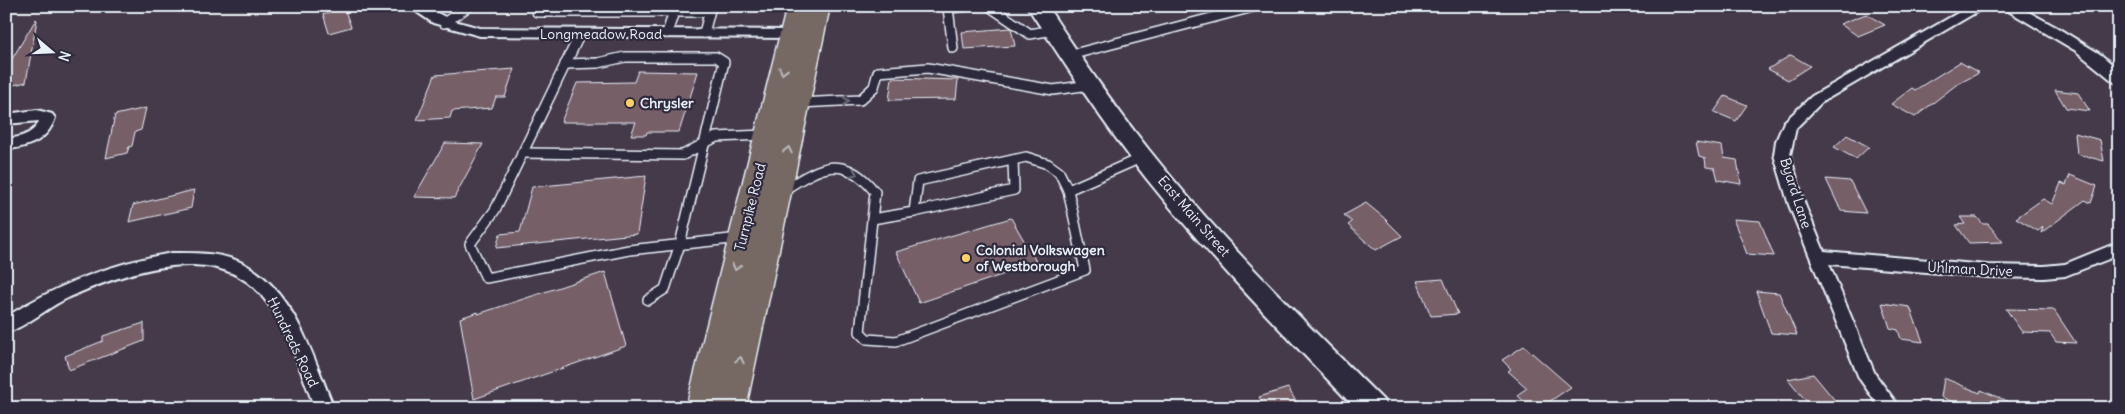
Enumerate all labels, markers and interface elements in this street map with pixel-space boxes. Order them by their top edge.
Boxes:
street label: Longmeadow Road [540,25,662,43]
north arrow [28,28,78,78]
text: N [54,49,74,64]
one-way arrow [779,66,789,74]
place label: Chrysler [640,94,694,112]
one-way arrow [843,95,851,106]
marker: Chrysler [624,97,636,109]
one-way arrow [782,146,793,155]
street label: Byard Lane [1776,155,1816,231]
street label: Turnpike Road [730,161,770,253]
one-way arrow [849,166,858,177]
street label: East Main Street [1154,172,1234,260]
place label: Colonial Volkswagen of Westborough [976,241,1105,275]
marker: Colonial Volkswagen of Westborough [960,252,972,264]
street label: Uhlman Drive [1927,258,2013,280]
one-way arrow [731,262,742,271]
street label: Hundreds Road [263,294,323,390]
one-way arrow [734,356,745,365]

